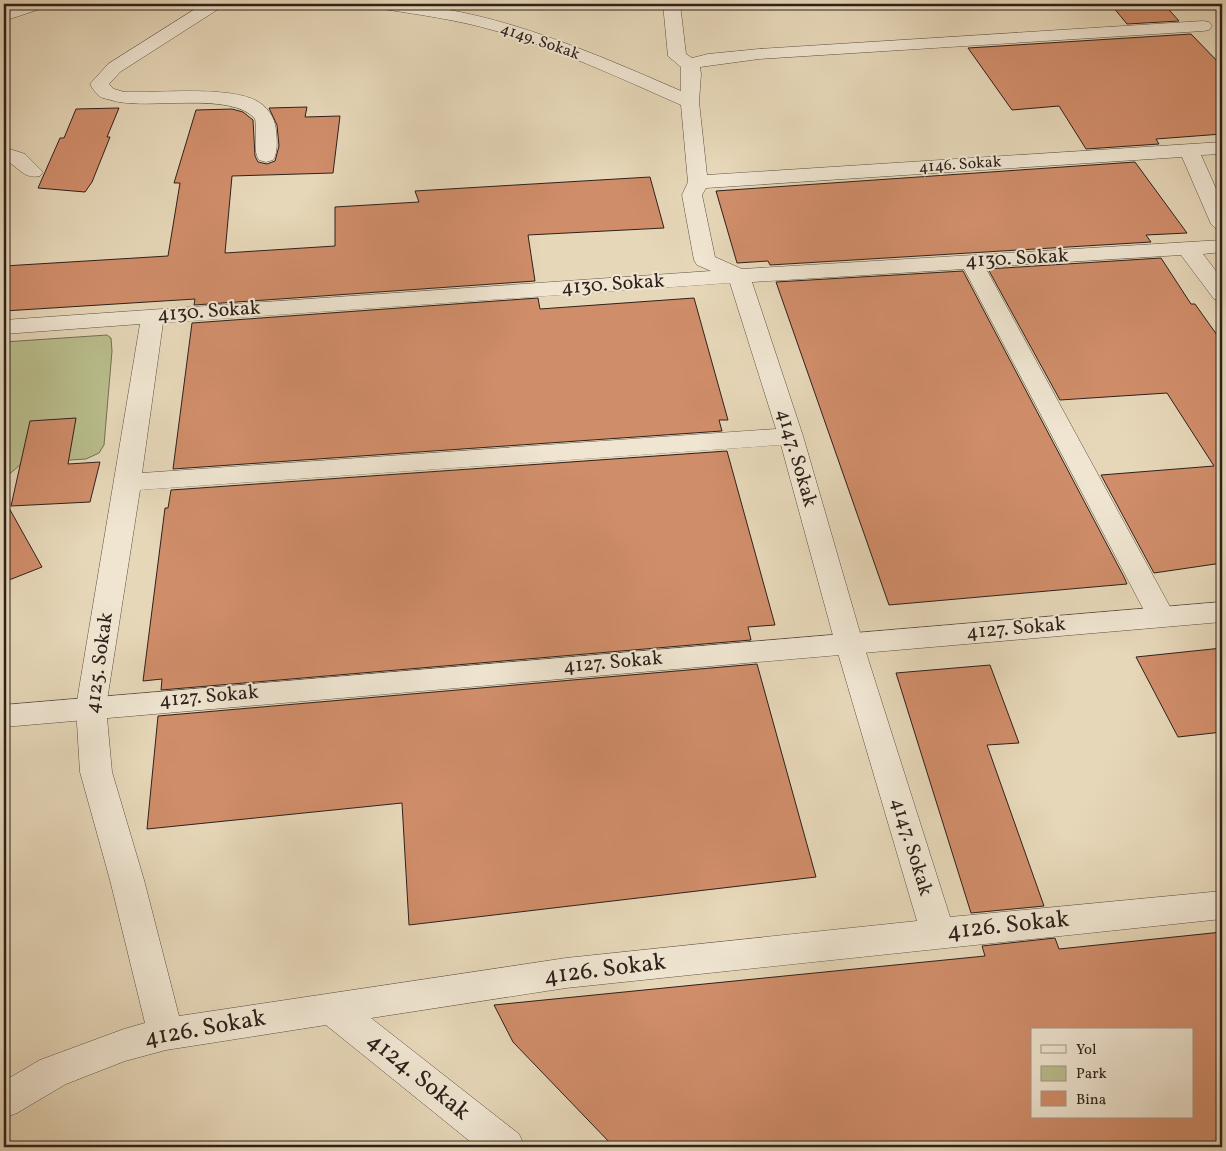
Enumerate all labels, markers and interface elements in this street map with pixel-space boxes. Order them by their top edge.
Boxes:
street label: 4149. Sokak [497,18,583,66]
street label: 4146. Sokak [918,151,1002,179]
street label: 4130. Sokak [965,242,1070,276]
street label: 4130. Sokak [560,267,666,303]
street label: 4130. Sokak [156,294,262,330]
street label: 4147. Sokak [769,405,823,511]
street label: 4125. Sokak [79,610,121,715]
street label: 4127. Sokak [965,611,1067,647]
street label: 4127. Sokak [562,645,664,681]
street label: 4127. Sokak [158,679,260,715]
street label: 4147. Sokak [883,794,939,900]
street label: 4126. Sokak [945,903,1071,949]
street label: 4126. Sokak [542,946,668,994]
street label: 4126. Sokak [141,1002,269,1056]
street label: 4124. Sokak [359,1025,477,1129]
legend [1031,1028,1194,1118]
text: Yol [1076,1040,1096,1061]
text: Park [1076,1064,1107,1085]
text: Bina [1076,1090,1106,1111]

